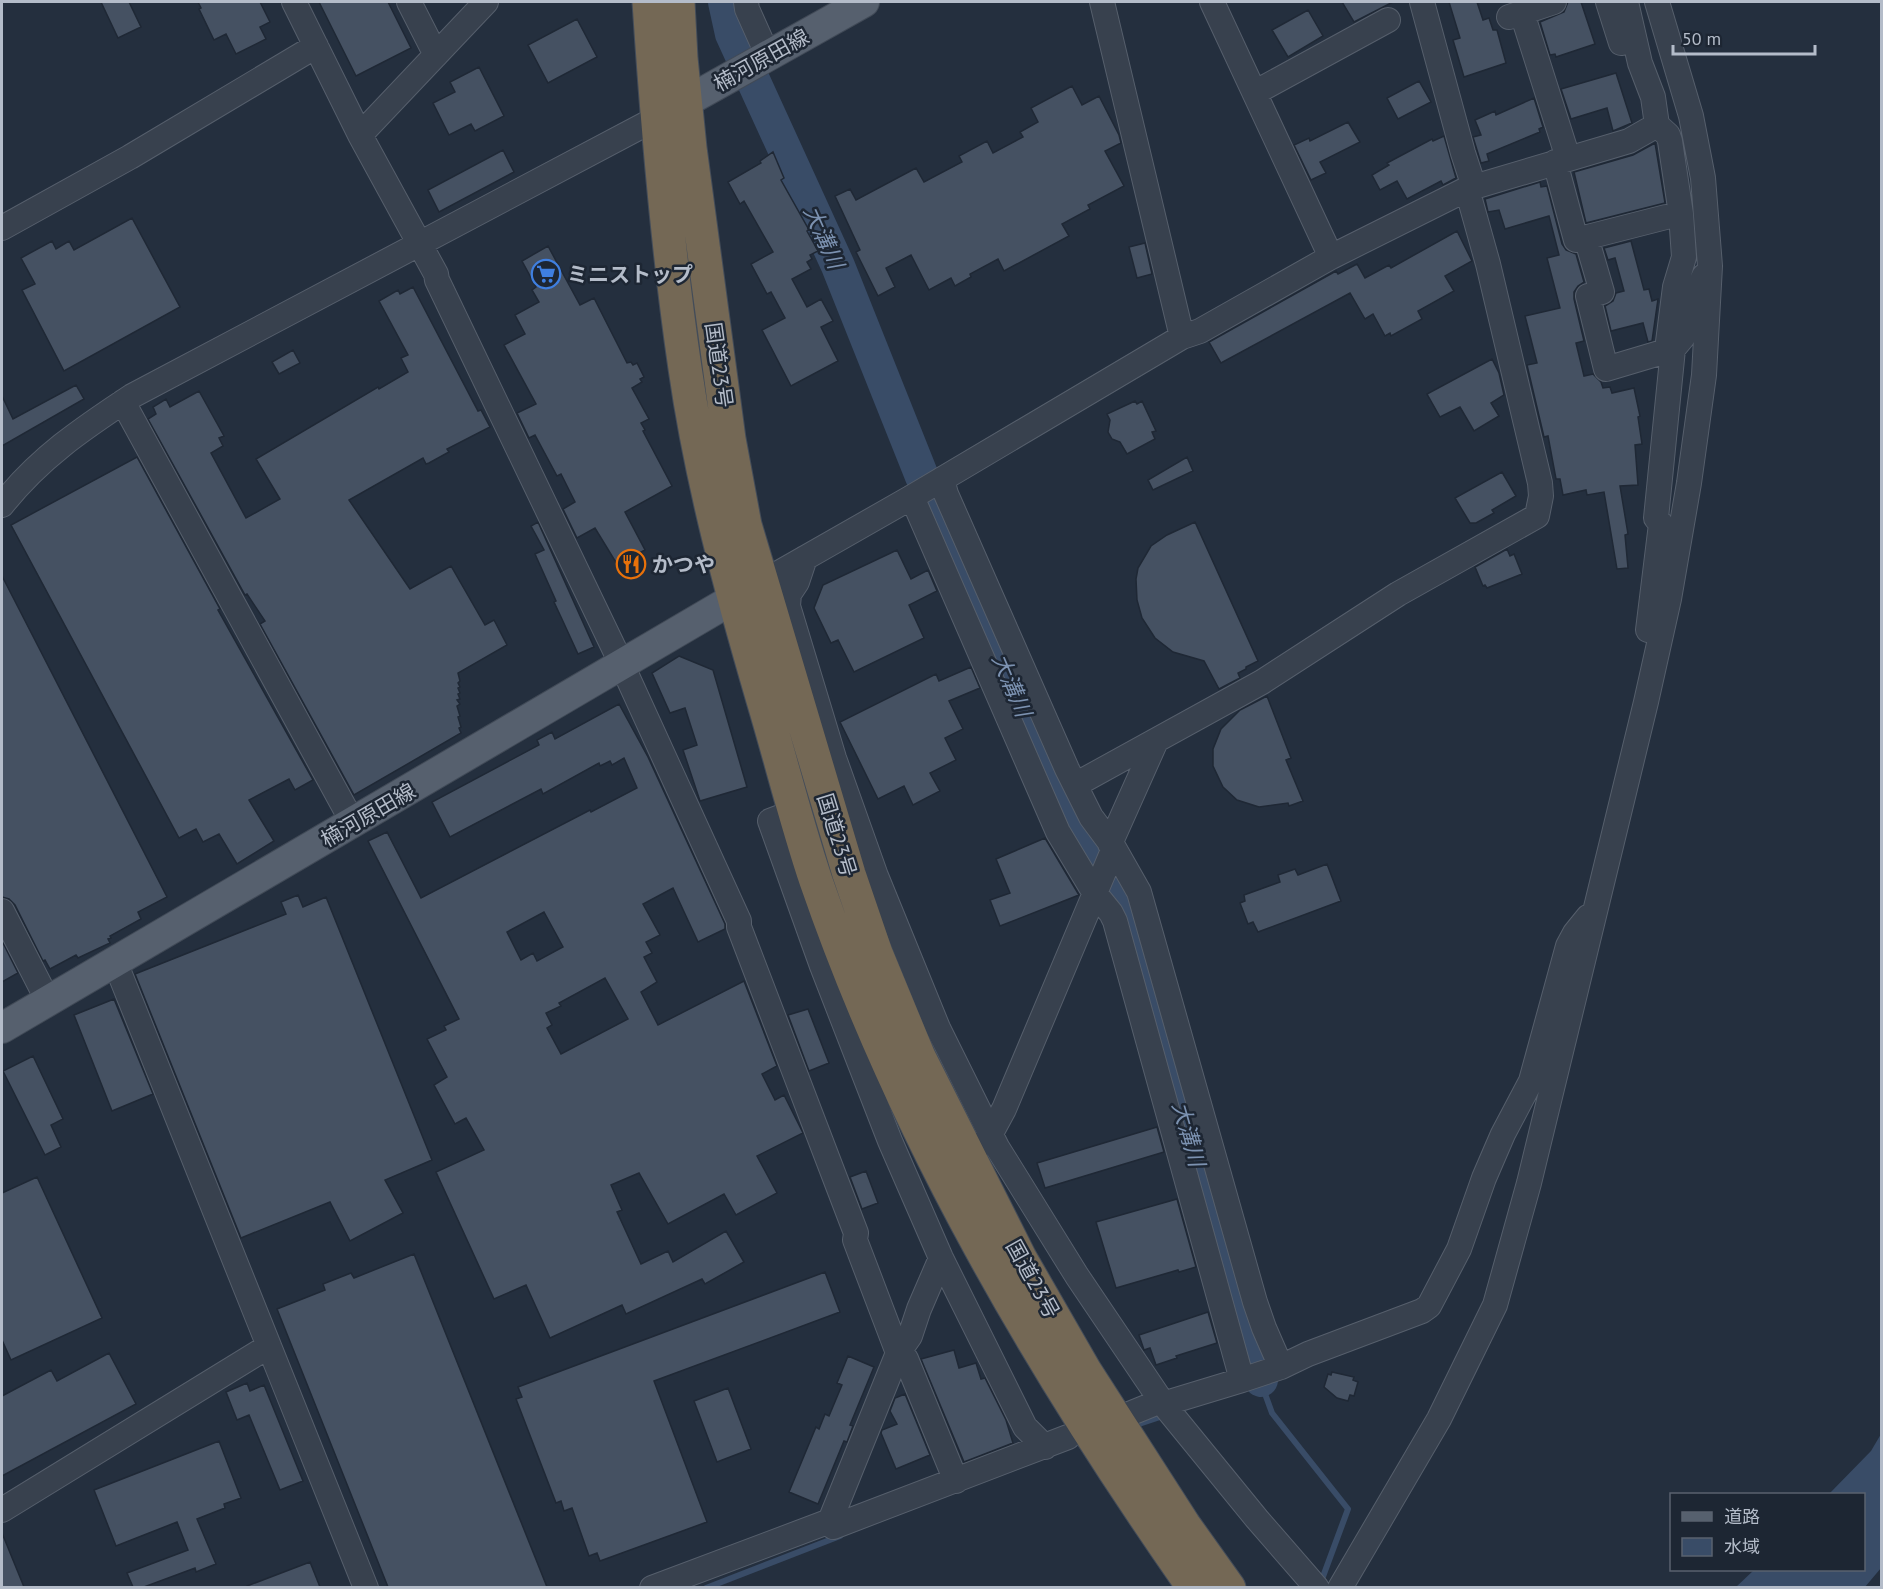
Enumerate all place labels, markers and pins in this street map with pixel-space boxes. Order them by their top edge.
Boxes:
supermarket icon: ミニストップ [530,258,562,290]
place label: ミニストップ [567,261,693,288]
restaurant icon: かつや [615,548,647,580]
place label: かつや [652,551,715,578]

